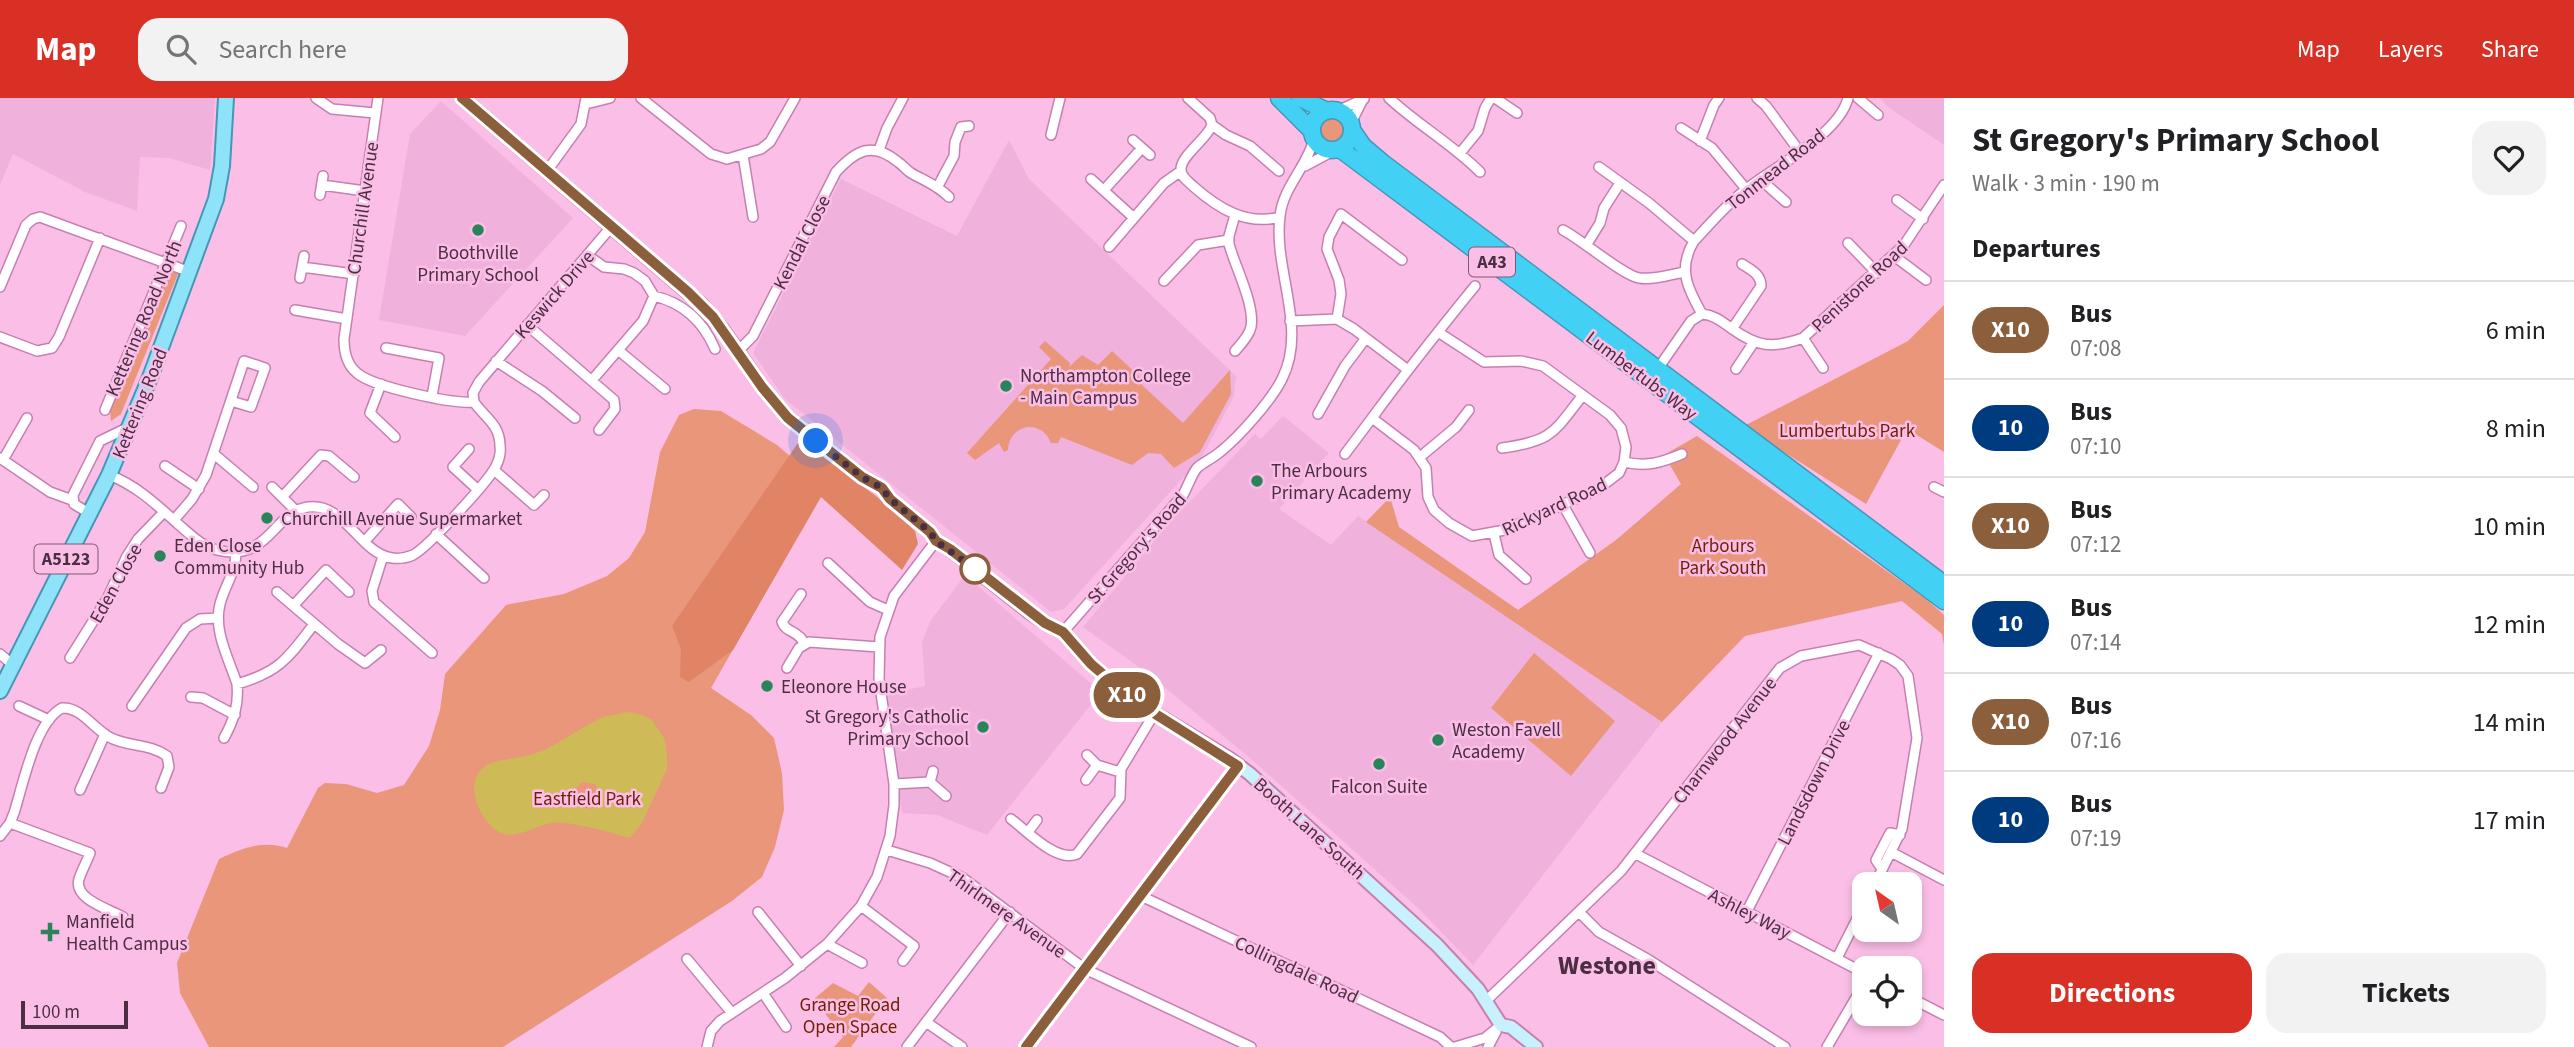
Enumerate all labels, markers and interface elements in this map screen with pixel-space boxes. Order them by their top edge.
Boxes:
search box [138,18,628,81]
text: Map [35,26,96,73]
icon: search [162,30,200,68]
text: Search here [218,31,347,68]
text: Map [2297,32,2340,67]
text: Layers [2378,32,2443,67]
text: Share [2481,32,2539,67]
text: St Gregory's Primary School [1972,117,2379,164]
button: heart [2472,121,2546,195]
street label: Tonmead Road [1721,123,1831,218]
street label: Churchill Avenue [341,140,386,276]
text: Walk · 3 min · 190 m [1972,167,2160,200]
street label: Kendal Close [767,191,838,295]
marker: Boothville Primary School [470,222,486,238]
text: Departures [1972,230,2100,267]
street label: Penistone Road [1806,235,1914,339]
street label: Kettering Road North [99,236,189,401]
place label: Boothville Primary School [417,240,539,289]
street label: Keswick Drive [509,245,601,345]
road number: A43 [1469,247,1515,276]
text: Bus [2070,295,2112,332]
text: X10 [1991,312,2030,347]
text: 6 min [2486,312,2546,349]
street label: Lumbertubs Way [1580,325,1703,427]
text: 07:08 [2070,332,2121,365]
street label: Kettering Road [106,344,175,463]
place label: Northampton College - Main Campus [1020,363,1191,412]
marker: Northampton College - Main Campus [998,378,1014,394]
text: Bus [2070,393,2112,430]
text: 10 [1998,410,2023,445]
text: 8 min [2486,410,2546,447]
park label: Lumbertubs Park [1779,418,1916,445]
your location [798,423,833,458]
text: 07:10 [2070,430,2121,463]
place label: The Arbours Primary Academy [1271,458,1411,507]
street label: Rickyard Road [1498,471,1612,544]
marker: The Arbours Primary Academy [1249,473,1265,489]
street label: St Gregory's Road [1081,487,1193,611]
text: Bus [2070,491,2112,528]
place label: Churchill Avenue Supermarket [281,506,523,533]
text: X10 [1991,508,2030,543]
text: 10 min [2473,508,2546,545]
marker: Churchill Avenue Supermarket [259,510,275,526]
text: 07:12 [2070,528,2121,561]
place label: Eden Close Community Hub [174,533,304,582]
park label: Arbours Park South [1680,533,1766,582]
street label: Eden Close [83,539,149,628]
road number: A5123 [34,545,98,574]
marker: Eden Close Community Hub [152,548,168,564]
unlabelled marker [960,554,990,584]
text: Bus [2070,589,2112,626]
text: 10 [1998,606,2023,641]
text: 12 min [2473,606,2546,643]
text: 07:14 [2070,626,2121,659]
line badge: X10 [1087,672,1167,718]
street label: Charnwood Avenue [1667,672,1783,810]
place label: Eleonore House [781,674,906,701]
text: X10 [1108,677,1146,712]
marker: Eleonore House [759,678,775,694]
text: Bus [2070,687,2112,724]
place label: St Gregory's Catholic Primary School [805,704,969,753]
text: X10 [1991,704,2030,739]
text: 14 min [2473,704,2546,741]
street label: Landsdown Drive [1771,715,1858,850]
place label: Weston Favell Academy [1452,717,1561,766]
marker: St Gregory's Catholic Primary School [975,719,991,735]
text: 07:16 [2070,724,2121,757]
marker: Weston Favell Academy [1430,732,1446,748]
marker: Falcon Suite [1371,756,1387,772]
street label: Booth Lane South [1247,772,1371,887]
place label: Falcon Suite [1331,774,1427,801]
text: Bus [2070,785,2112,822]
park label: Eastfield Park [533,786,641,813]
text: 10 [1998,802,2023,837]
text: 17 min [2473,802,2546,839]
text: 07:19 [2070,822,2121,855]
street label: Thirlmere Avenue [941,863,1071,965]
north arrow [1852,872,1922,942]
map controls [1852,872,1922,1026]
street label: Ashley Way [1703,882,1795,947]
place label: Manfield Health Campus [66,909,188,958]
marker: Manfield Health Campus [40,922,60,942]
street label: Collingdale Road [1230,930,1363,1011]
district label: Westone [1558,947,1656,984]
button: Directions [1972,953,2252,1033]
button: Tickets [2266,953,2546,1033]
button: locate [1852,956,1922,1026]
park label: Grange Road Open Space [799,992,901,1041]
scale bar [21,998,128,1030]
text: 100 m [32,999,80,1026]

